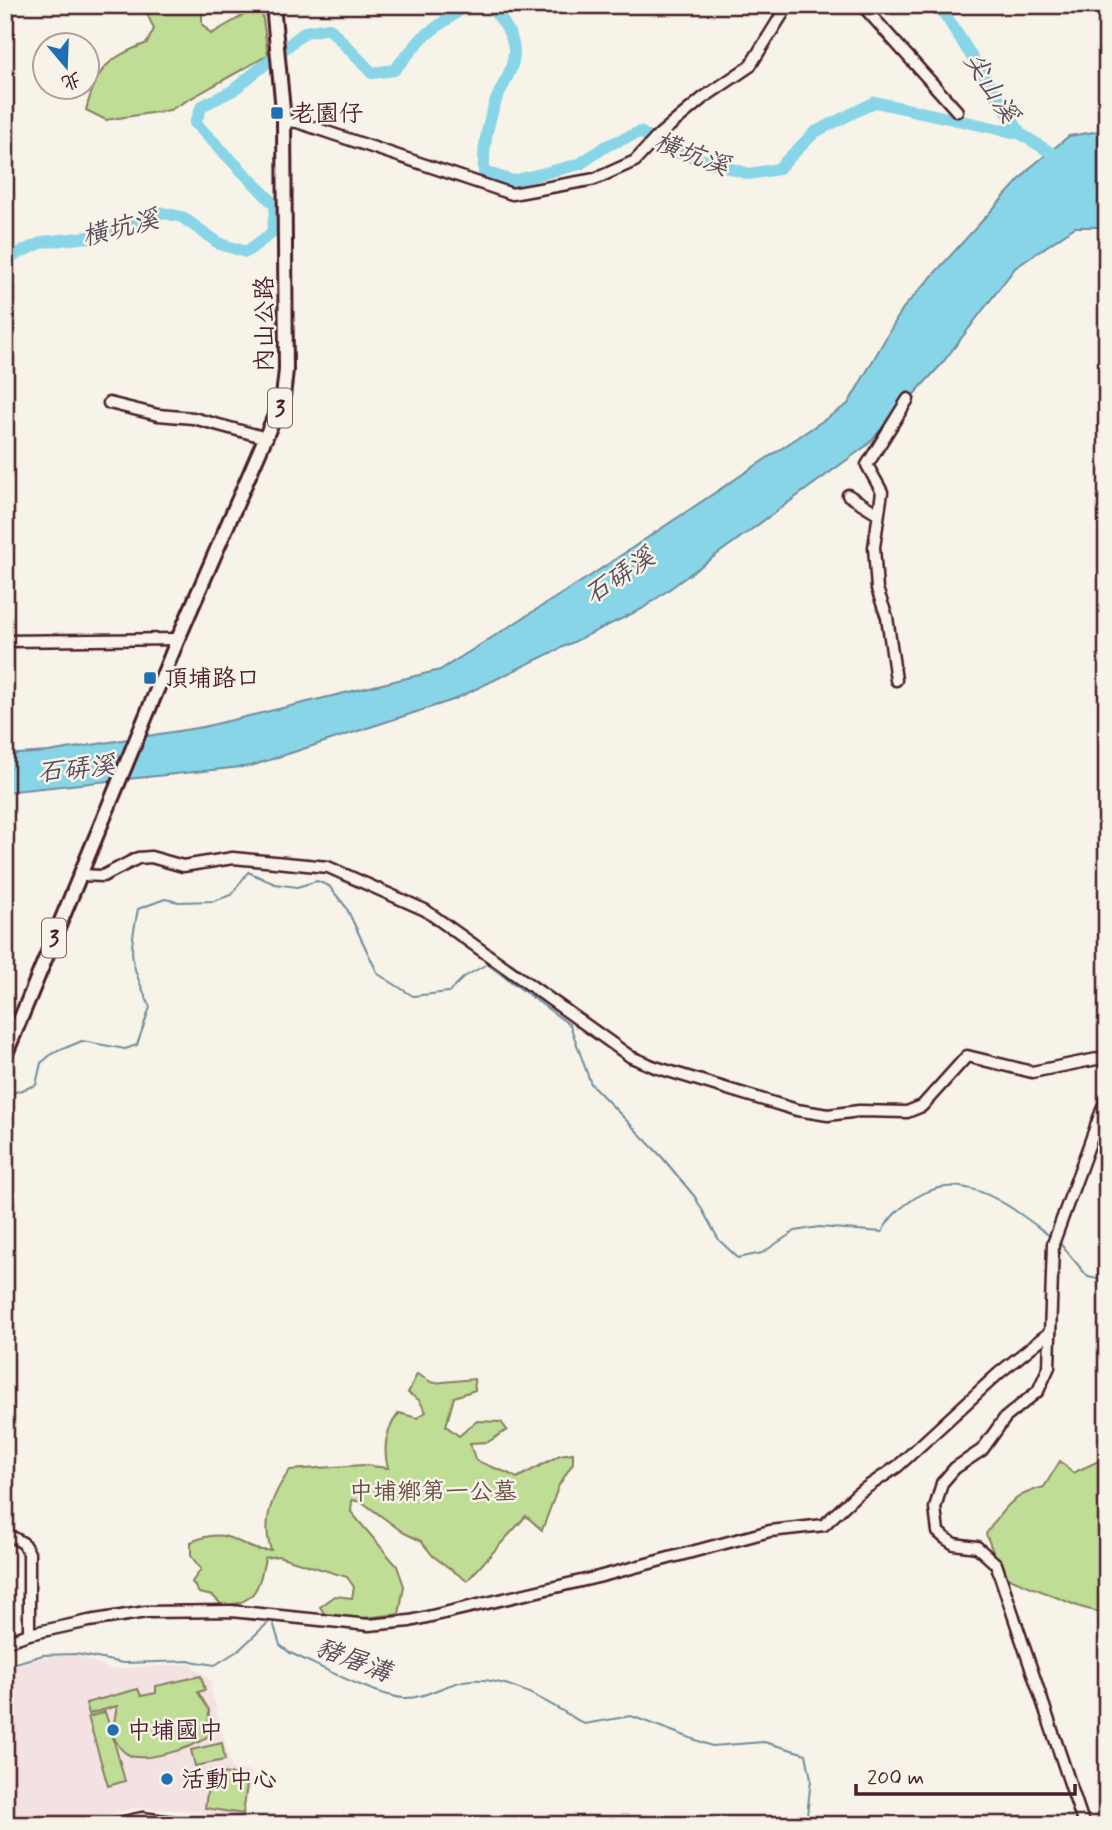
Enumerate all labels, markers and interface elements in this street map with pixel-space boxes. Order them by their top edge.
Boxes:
north arrow [32,32,102,102]
water label: 尖山溪 [955,46,1027,132]
text: 北 [58,66,84,96]
place label: 老園仔 [291,99,363,130]
marker: 老園仔 [269,105,285,121]
water label: 橫坑溪 [649,125,736,185]
water label: 橫坑溪 [79,203,164,255]
street label: 內山公路 [250,276,281,372]
road number: 3 [268,388,292,428]
water label: 石硦溪 [578,540,664,613]
place label: 頂埔路口 [164,664,260,695]
marker: 頂埔路口 [142,670,158,686]
water label: 石硦溪 [36,749,119,791]
road number: 3 [42,918,66,958]
park label: 中埔鄉第一公墓 [349,1477,517,1508]
water label: 豬屠溝 [311,1631,398,1691]
place label: 中埔國中 [127,1716,223,1747]
marker: 中埔國中 [105,1722,121,1738]
scale bar [856,1753,1075,1797]
text: 200 m [867,1764,924,1792]
place label: 活動中心 [181,1765,277,1796]
marker: 活動中心 [159,1771,175,1787]

